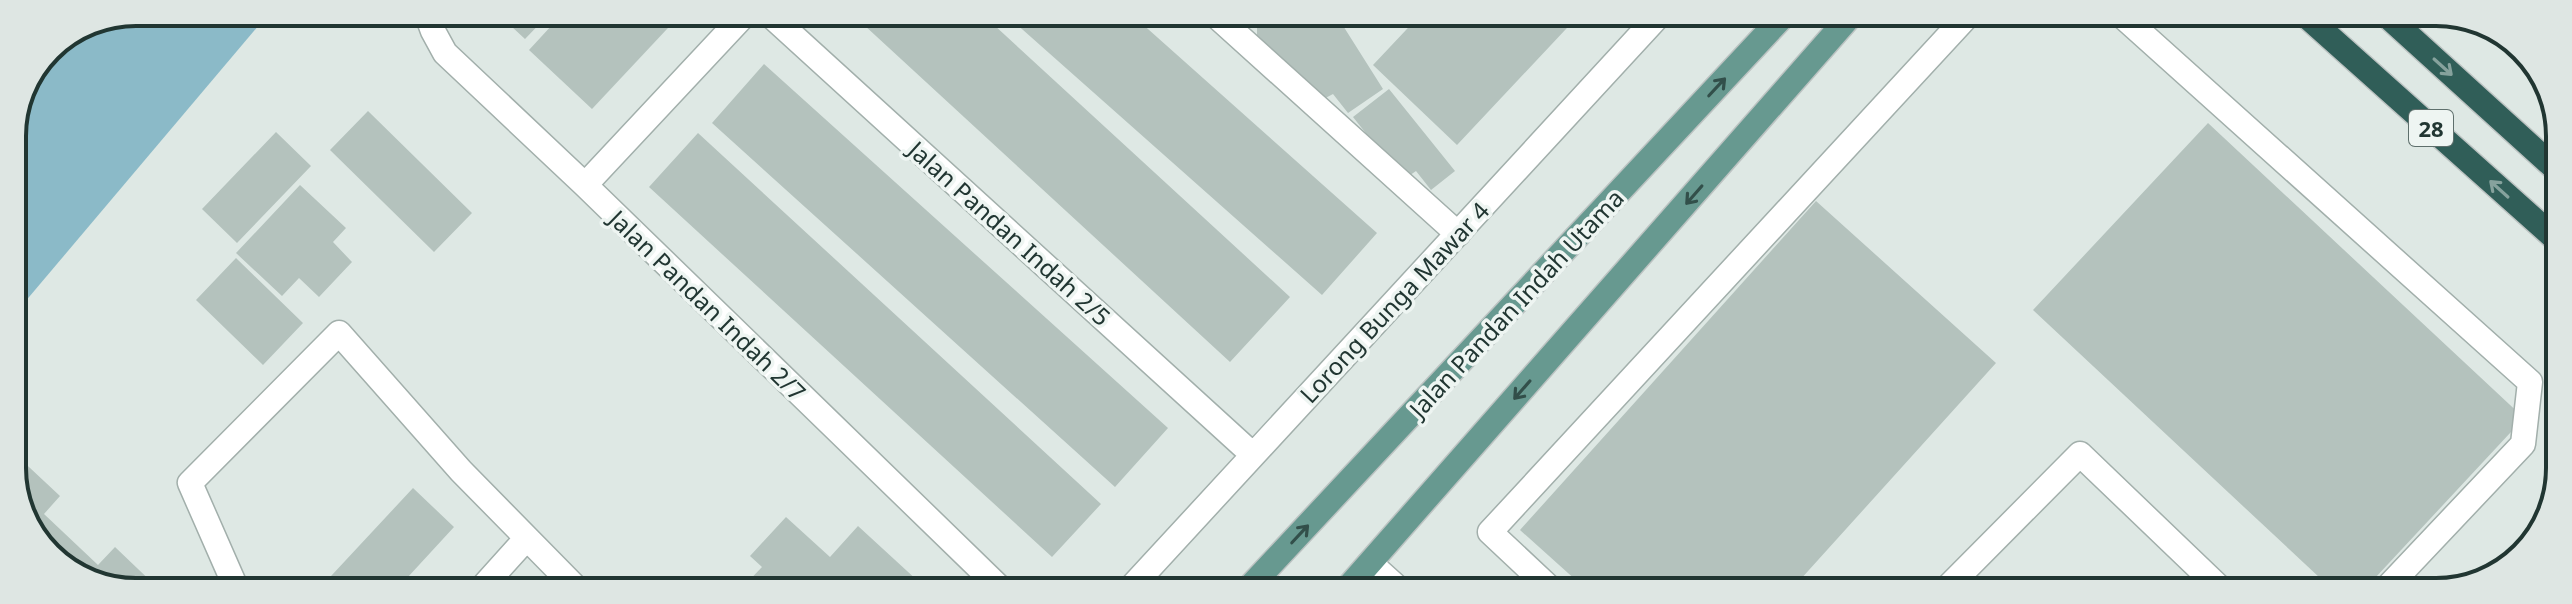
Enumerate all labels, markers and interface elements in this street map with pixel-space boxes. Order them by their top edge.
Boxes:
one-way arrow [2432,57,2452,75]
one-way arrow [1708,77,1726,97]
road number: 28 [2409,110,2453,146]
street label: Jalan Pandan Indah 2/5 [900,132,1118,333]
one-way arrow [2490,180,2510,198]
street label: Jalan Pandan Indah Utama [1400,182,1631,426]
one-way arrow [1685,184,1703,204]
street label: Lorong Bunga Mawar 4 [1292,194,1496,410]
street label: Jalan Pandan Indah 2/7 [601,201,814,408]
one-way arrow [1513,380,1531,400]
one-way arrow [1290,525,1309,544]

